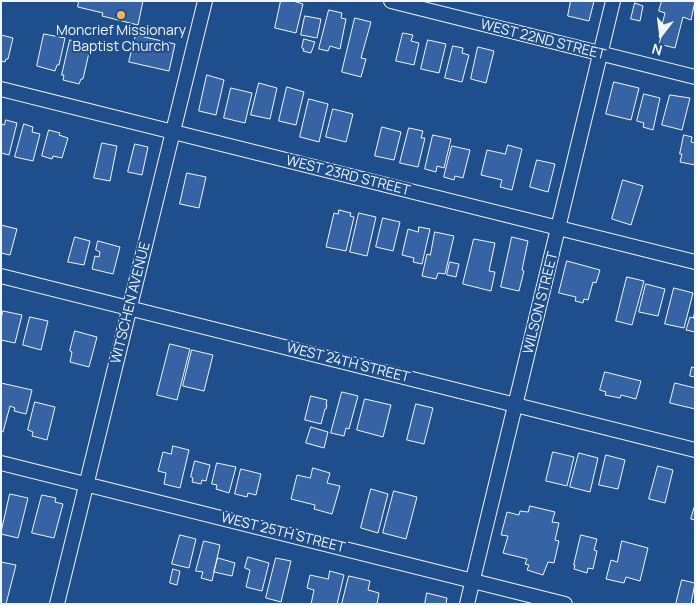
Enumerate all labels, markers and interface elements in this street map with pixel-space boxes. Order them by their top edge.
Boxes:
marker: Moncrief Missionary Baptist Church [115,9,127,21]
north arrow [636,10,686,60]
street label: WEST 22ND STREET [479,16,607,64]
place label: Moncrief Missionary Baptist Church [56,23,186,56]
text: N [650,39,664,60]
street label: WEST 23RD STREET [284,152,412,200]
street label: WITSCHEN AVENUE [108,240,154,366]
street label: WILSON STREET [520,250,562,356]
street label: WEST 24TH STREET [285,340,411,386]
street label: WEST 25TH STREET [219,509,347,557]

